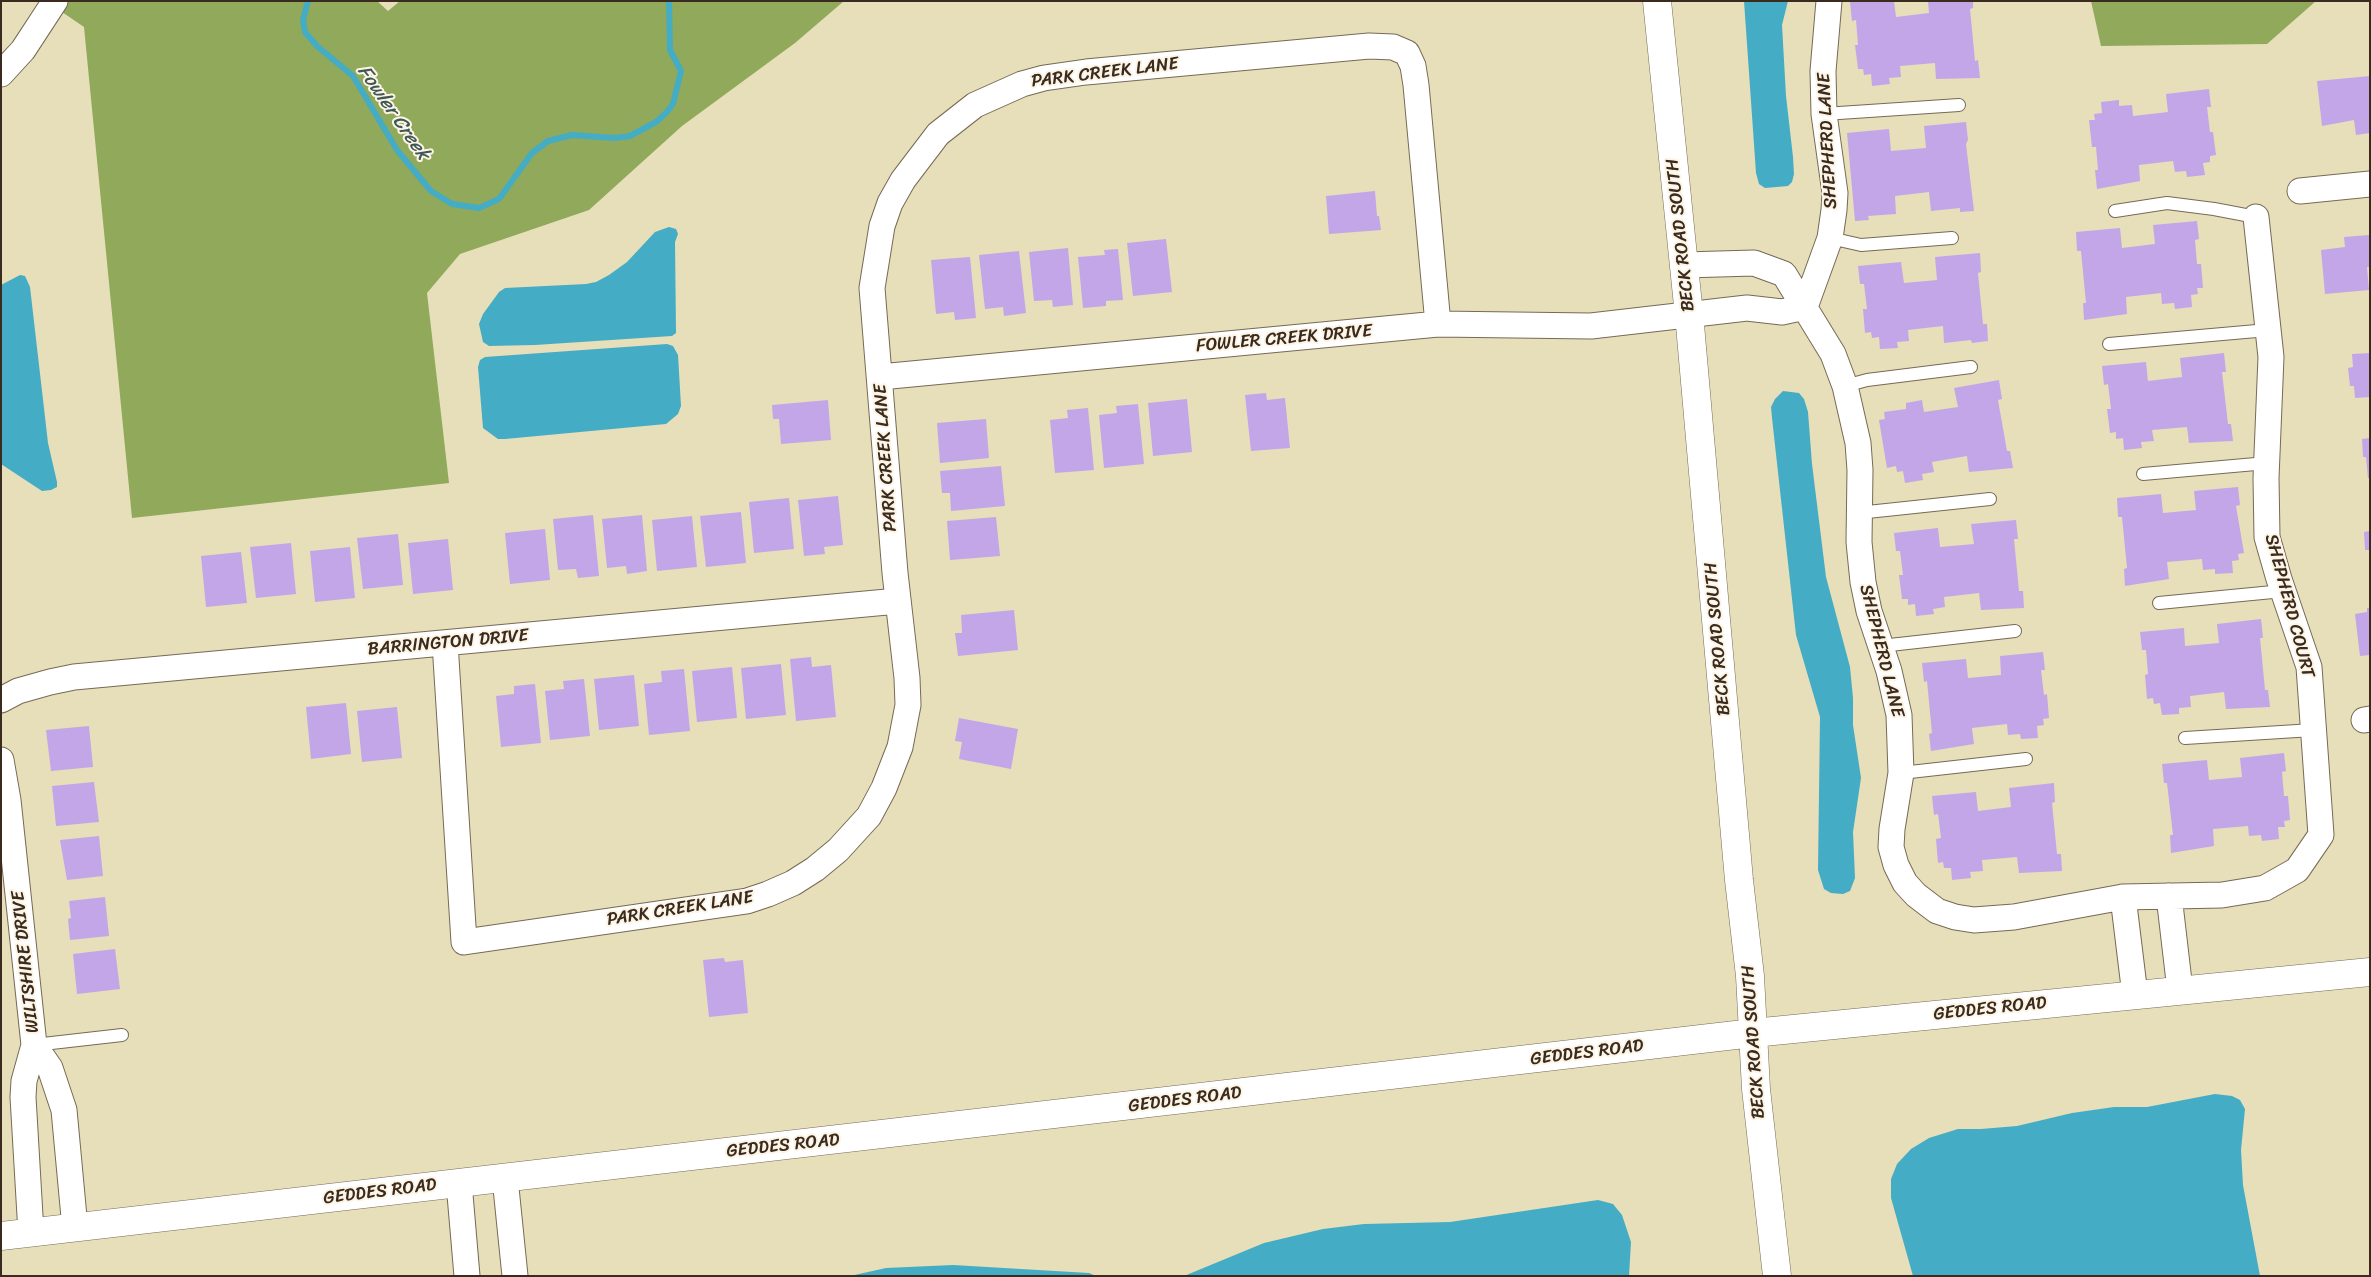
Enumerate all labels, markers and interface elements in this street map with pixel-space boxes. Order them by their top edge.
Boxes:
street label: PARK CREEK LANE [1030,53,1180,93]
water label: Fowler Creek [352,61,434,165]
street label: SHEPHERD LANE [1814,72,1842,210]
street label: BECK ROAD SOUTH [1662,157,1700,313]
street label: FOWLER CREEK DRIVE [1195,321,1373,357]
street label: PARK CREEK LANE [870,383,902,533]
street label: SHEPHERD COURT [2259,532,2319,680]
street label: BECK ROAD SOUTH [1701,561,1735,717]
street label: SHEPHERD LANE [1854,582,1908,720]
street label: BARRINGTON DRIVE [367,625,529,661]
street label: PARK CREEK LANE [605,887,755,931]
street label: WILTSHIRE DRIVE [8,890,44,1034]
street label: BECK ROAD SOUTH [1738,964,1770,1120]
street label: GEDDES ROAD [1932,992,2048,1026]
street label: GEDDES ROAD [1529,1035,1645,1071]
street label: GEDDES ROAD [1127,1082,1243,1118]
street label: GEDDES ROAD [725,1129,841,1163]
street label: GEDDES ROAD [322,1174,438,1210]

